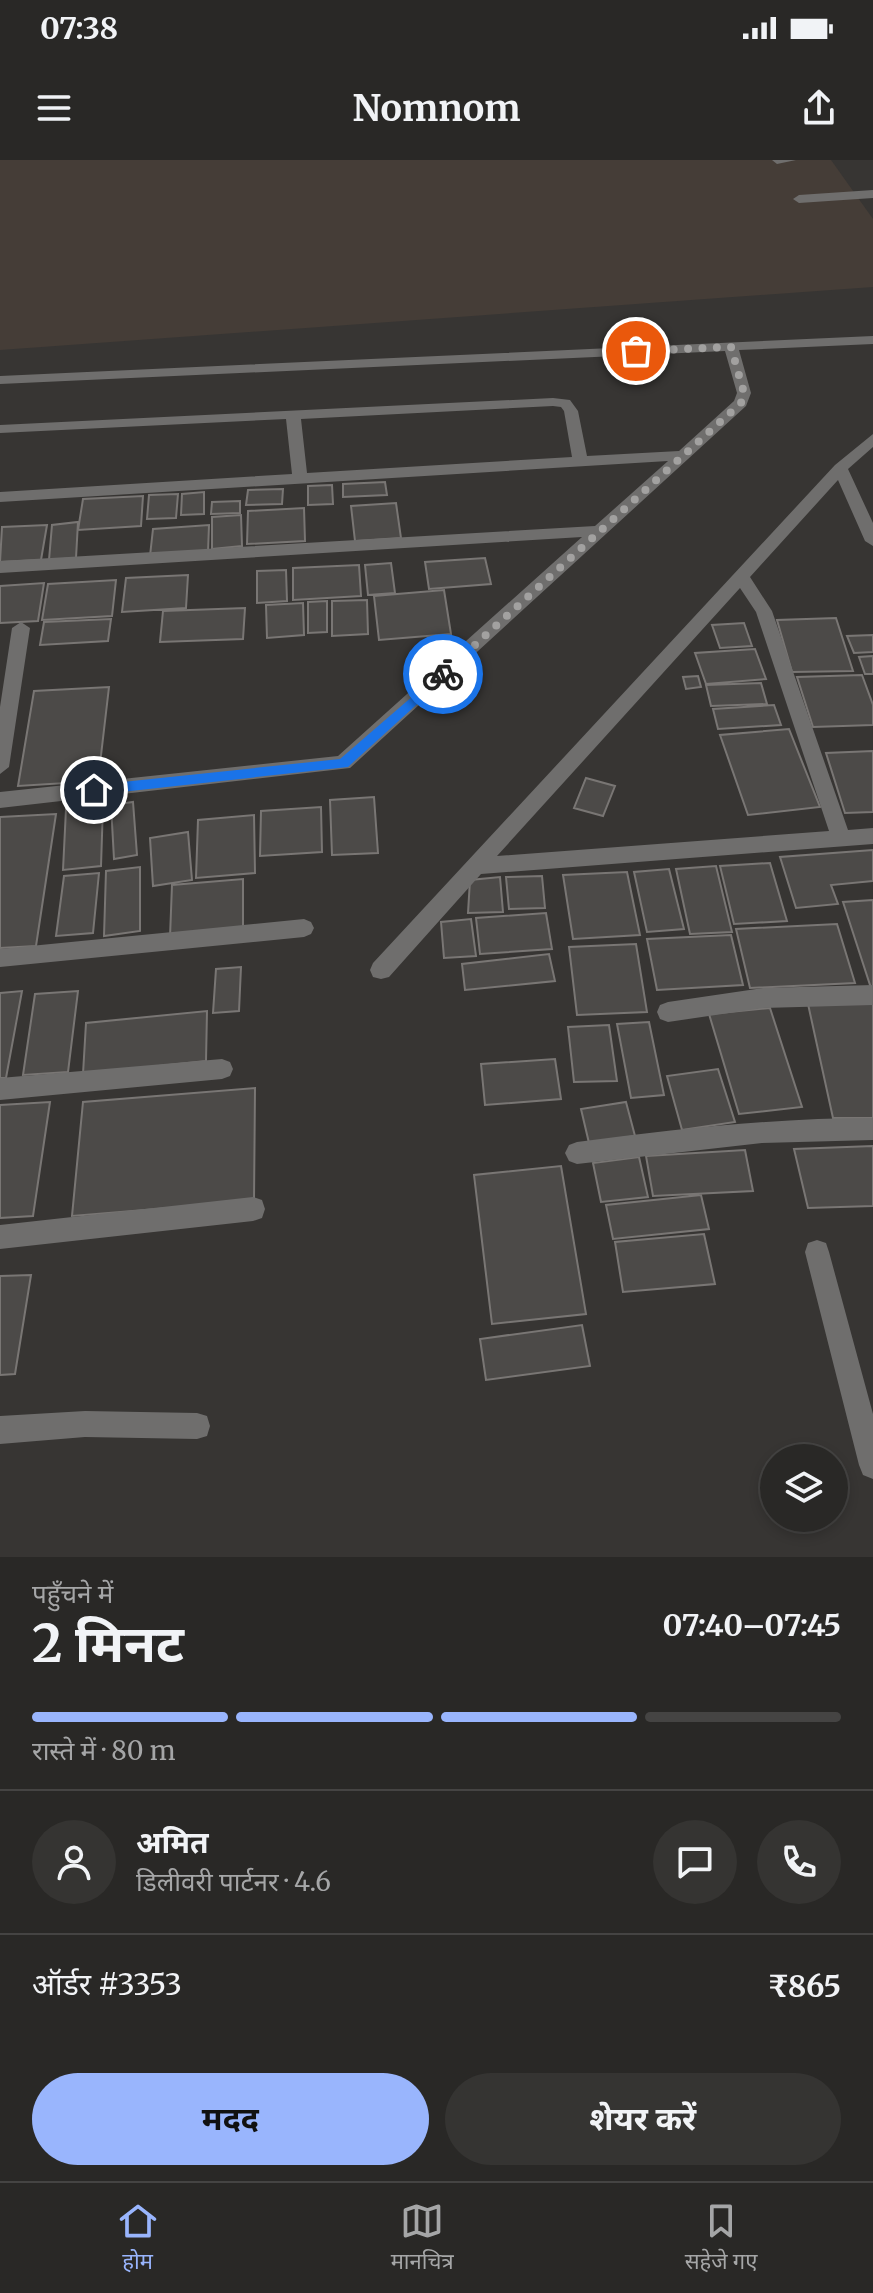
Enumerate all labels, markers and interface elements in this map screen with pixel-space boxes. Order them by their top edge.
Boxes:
text: 07:38 [40,9,118,47]
icon: menu [32,86,76,130]
text: Nomnom [353,86,520,131]
icon: share [797,86,841,130]
pin [602,317,670,385]
icon: bag [614,329,658,373]
courier [403,634,483,714]
icon: bike [421,652,465,696]
pin [60,756,128,824]
icon: home [72,768,116,812]
map controls [760,1444,848,1532]
button: layers [760,1444,848,1532]
text: पहुँचने में [32,1577,113,1610]
text: 07:40–07:45 [662,1606,841,1644]
text: 2 मिनट [32,1611,184,1676]
text: रास्ते में · 80 m [32,1734,175,1767]
button: person [32,1820,116,1904]
button: chat [653,1820,737,1904]
button: phone [757,1820,841,1904]
text: अमित [136,1823,209,1861]
text: डिलीवरी पार्टनर · 4.6 [136,1865,331,1898]
text: ऑर्डर #3353 [32,1965,182,2003]
text: ₹865 [768,1967,841,2005]
button: मदद [32,2073,429,2165]
button: शेयर करें [445,2073,841,2165]
tab: होम [116,2199,160,2278]
tab: मानचित्र [391,2199,454,2278]
tab: सहेजे गए [685,2199,757,2278]

